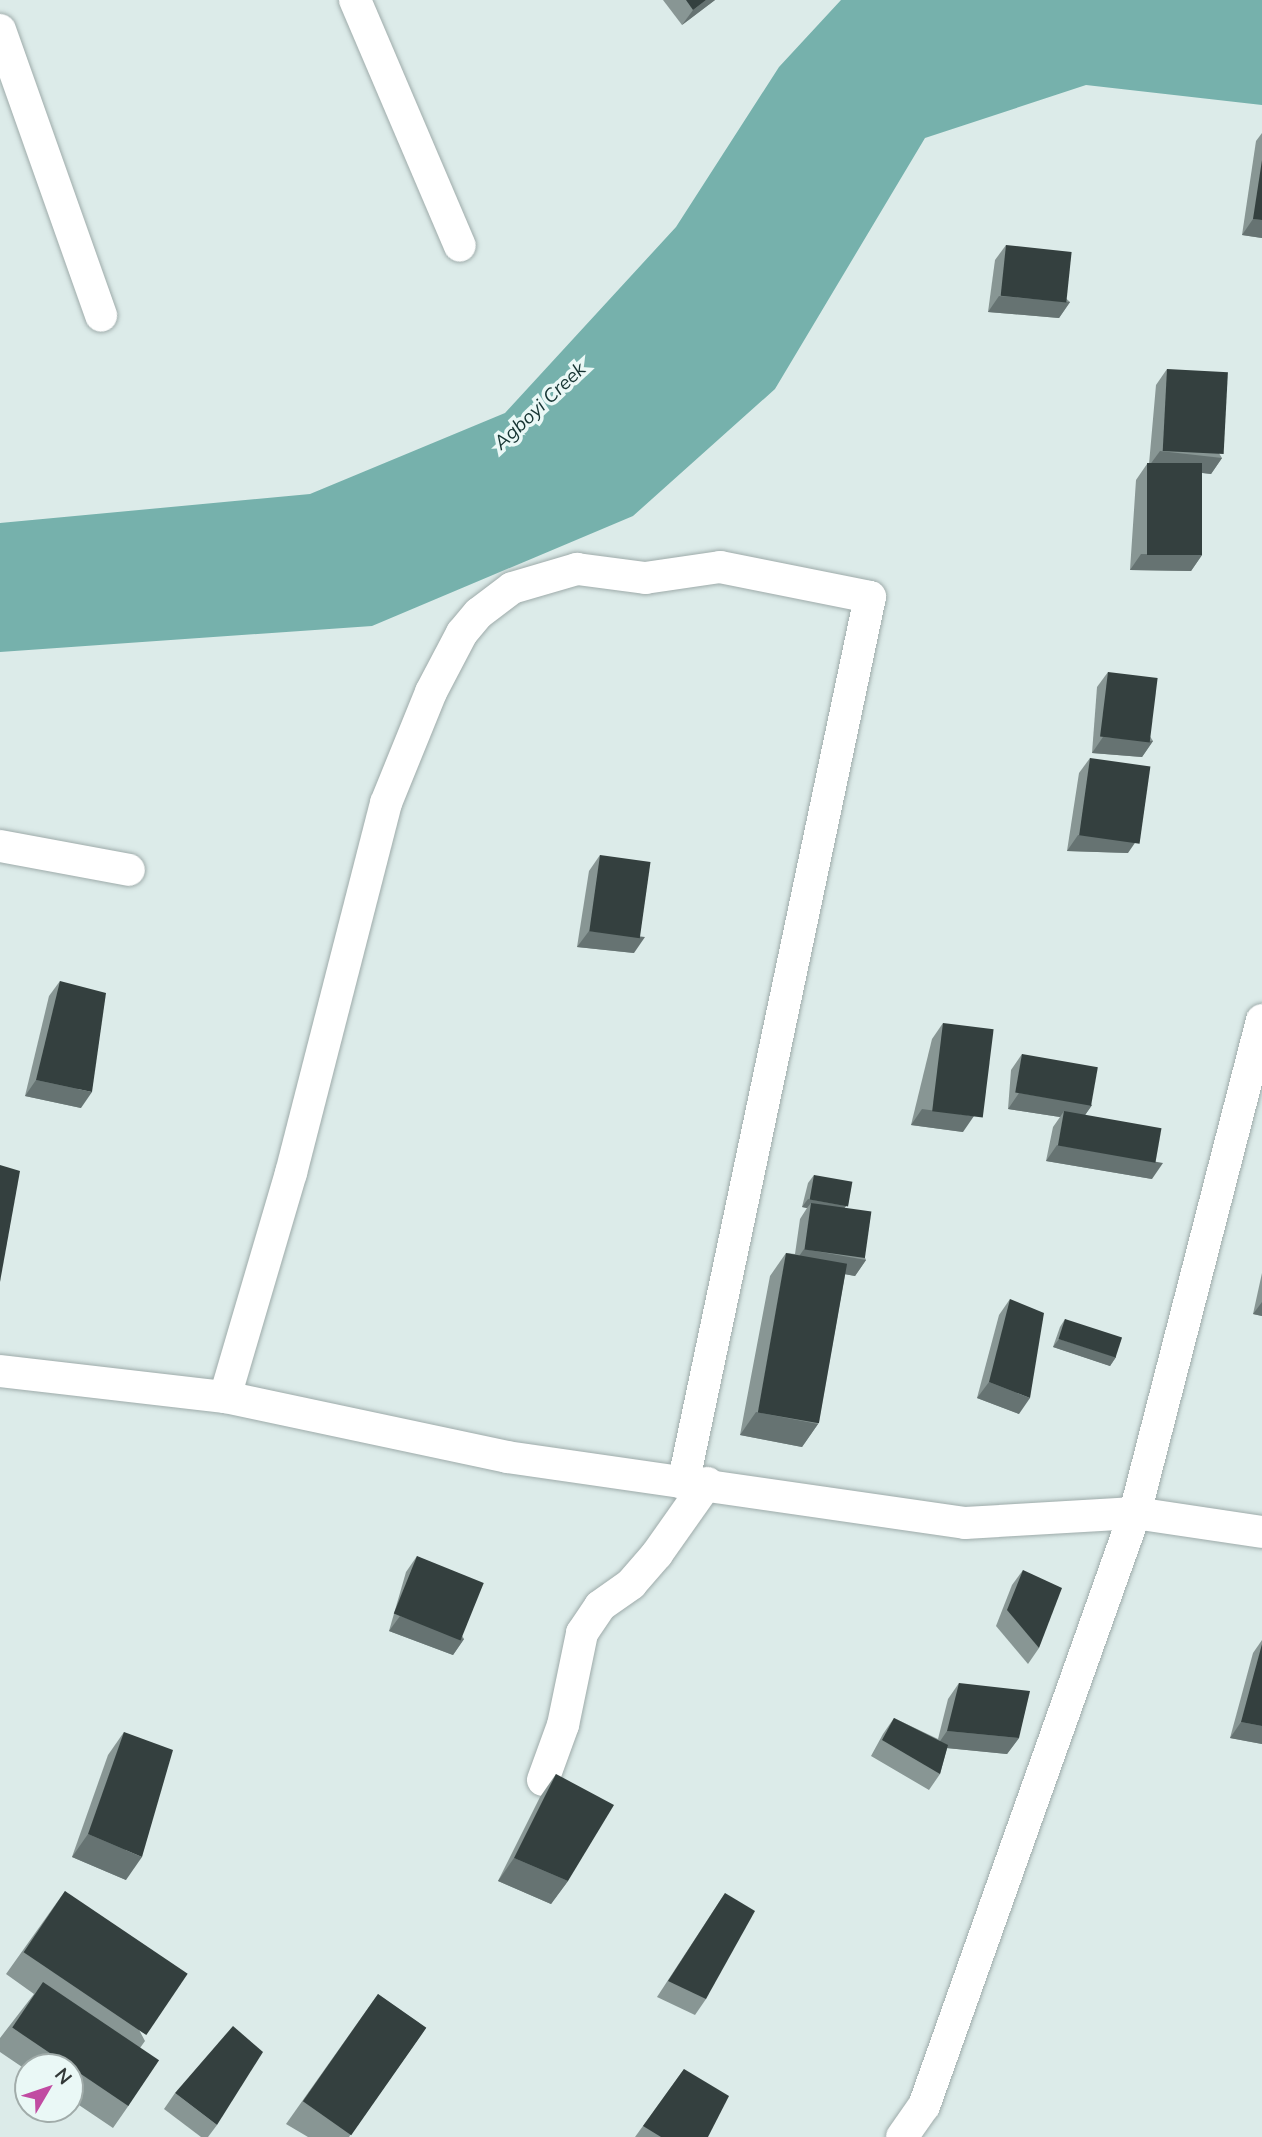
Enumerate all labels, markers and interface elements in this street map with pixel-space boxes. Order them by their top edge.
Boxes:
water label: Agboyi Creek [489,358,591,454]
north arrow [14,2053,84,2123]
text: N [50,2063,78,2089]

